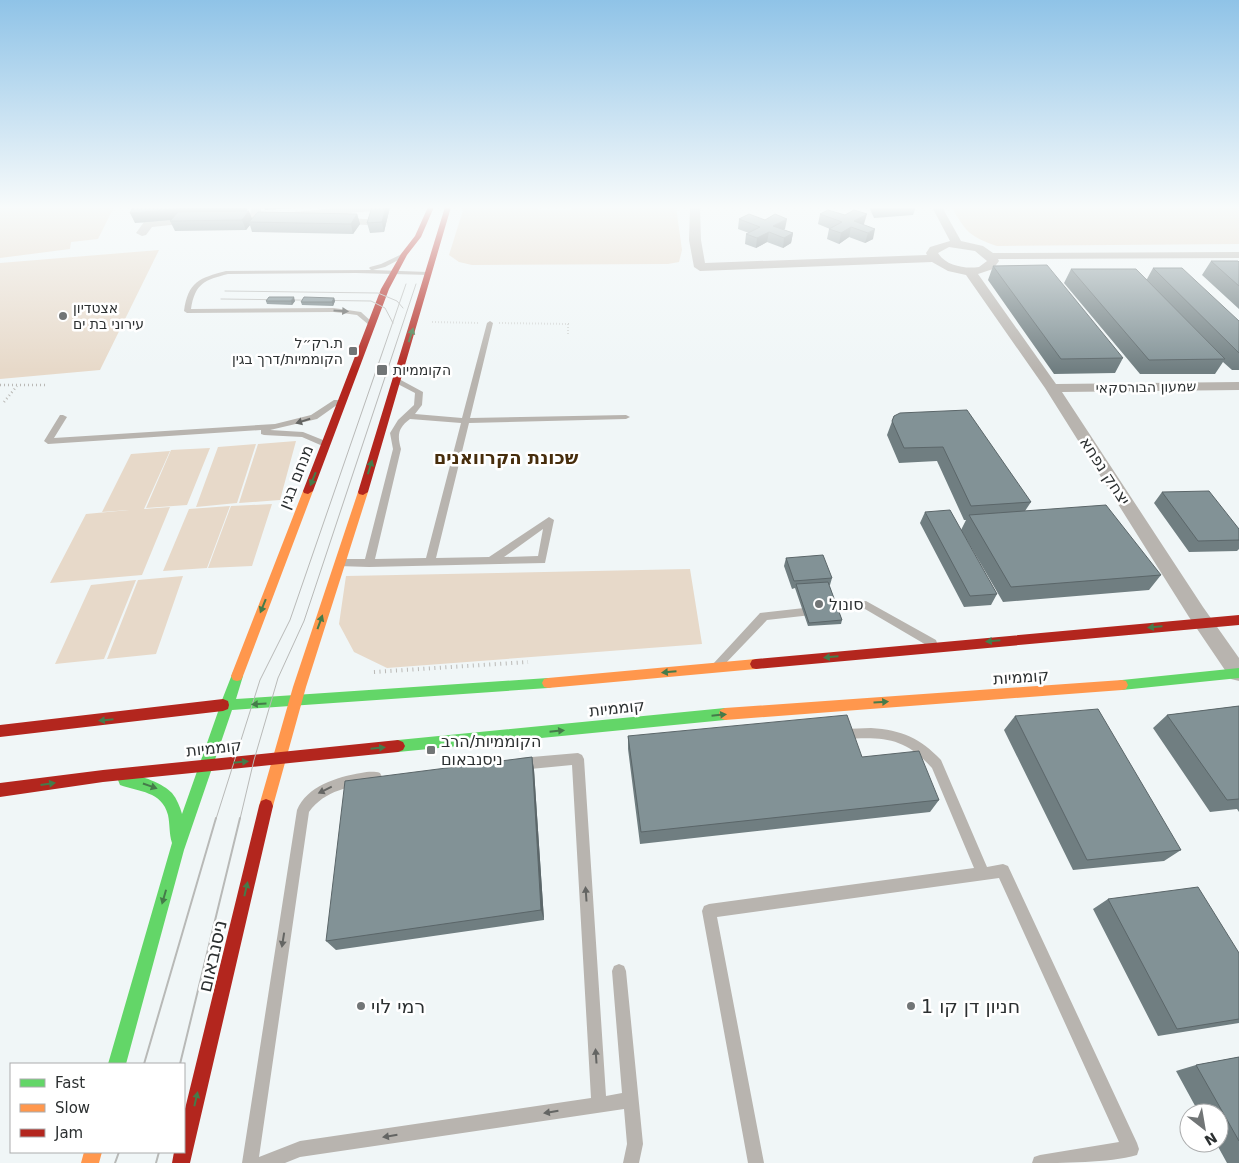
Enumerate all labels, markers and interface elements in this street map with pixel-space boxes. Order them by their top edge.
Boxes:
place label: אצטדיון עירוני בת ים [73,300,144,332]
one-way arrow [333,307,349,315]
marker: אצטדיון עירוני בת ים [57,310,69,322]
one-way arrow [408,327,416,342]
place label: ת.רק״ל הקוממיות/דרך בגין [232,335,343,367]
marker: ת.רק״ל הקוממיות/דרך בגין [347,345,359,357]
place label: הקוממיות [393,362,451,378]
marker: הקוממיות [375,363,389,377]
street label: שמעון הבורסקאי [1096,378,1197,396]
one-way arrow [296,417,311,425]
street label: יצחק נפחא [1076,433,1134,509]
street label: מנחם בגין [275,442,317,512]
district label: שכונת הקרוואנים [434,447,579,468]
one-way arrow [366,459,374,474]
one-way arrow [309,471,316,486]
place label: סונול [829,595,864,614]
marker: סונול [813,598,825,610]
one-way arrow [258,599,266,613]
one-way arrow [317,614,324,629]
one-way arrow [1146,623,1162,631]
one-way arrow [985,638,1001,646]
one-way arrow [823,653,839,661]
street label: קוממיות [992,666,1050,688]
one-way arrow [661,668,677,676]
street label: קוממיות [588,696,646,720]
one-way arrow [873,698,889,706]
one-way arrow [251,700,267,708]
one-way arrow [711,711,727,719]
one-way arrow [97,716,113,724]
one-way arrow [549,727,565,735]
place label: הקוממיות/הרב ניסנבאום [441,732,541,769]
street label: קוממיות [185,736,243,760]
one-way arrow [370,744,386,752]
marker: הקוממיות/הרב ניסנבאום [425,744,437,756]
one-way arrow [233,758,249,766]
one-way arrow [41,780,57,788]
one-way arrow [143,783,158,791]
one-way arrow [318,786,333,794]
one-way arrow [242,882,250,897]
one-way arrow [582,885,590,901]
one-way arrow [160,890,168,905]
street label: ניסנבאום [193,918,231,994]
one-way arrow [279,932,287,948]
place label: רמי לוי [371,995,425,1017]
place label: חניון דן קו 1 [921,995,1020,1017]
marker: רמי לוי [355,1000,367,1012]
marker: חניון דן קו 1 [905,1000,917,1012]
one-way arrow [592,1047,600,1063]
legend [10,1063,185,1153]
text: Fast [55,1074,85,1092]
one-way arrow [192,1091,200,1106]
text: Slow [55,1099,90,1117]
north arrow [1179,1103,1229,1153]
one-way arrow [543,1108,559,1116]
text: Jam [54,1124,83,1142]
text: N [1202,1129,1220,1149]
one-way arrow [382,1132,398,1140]

